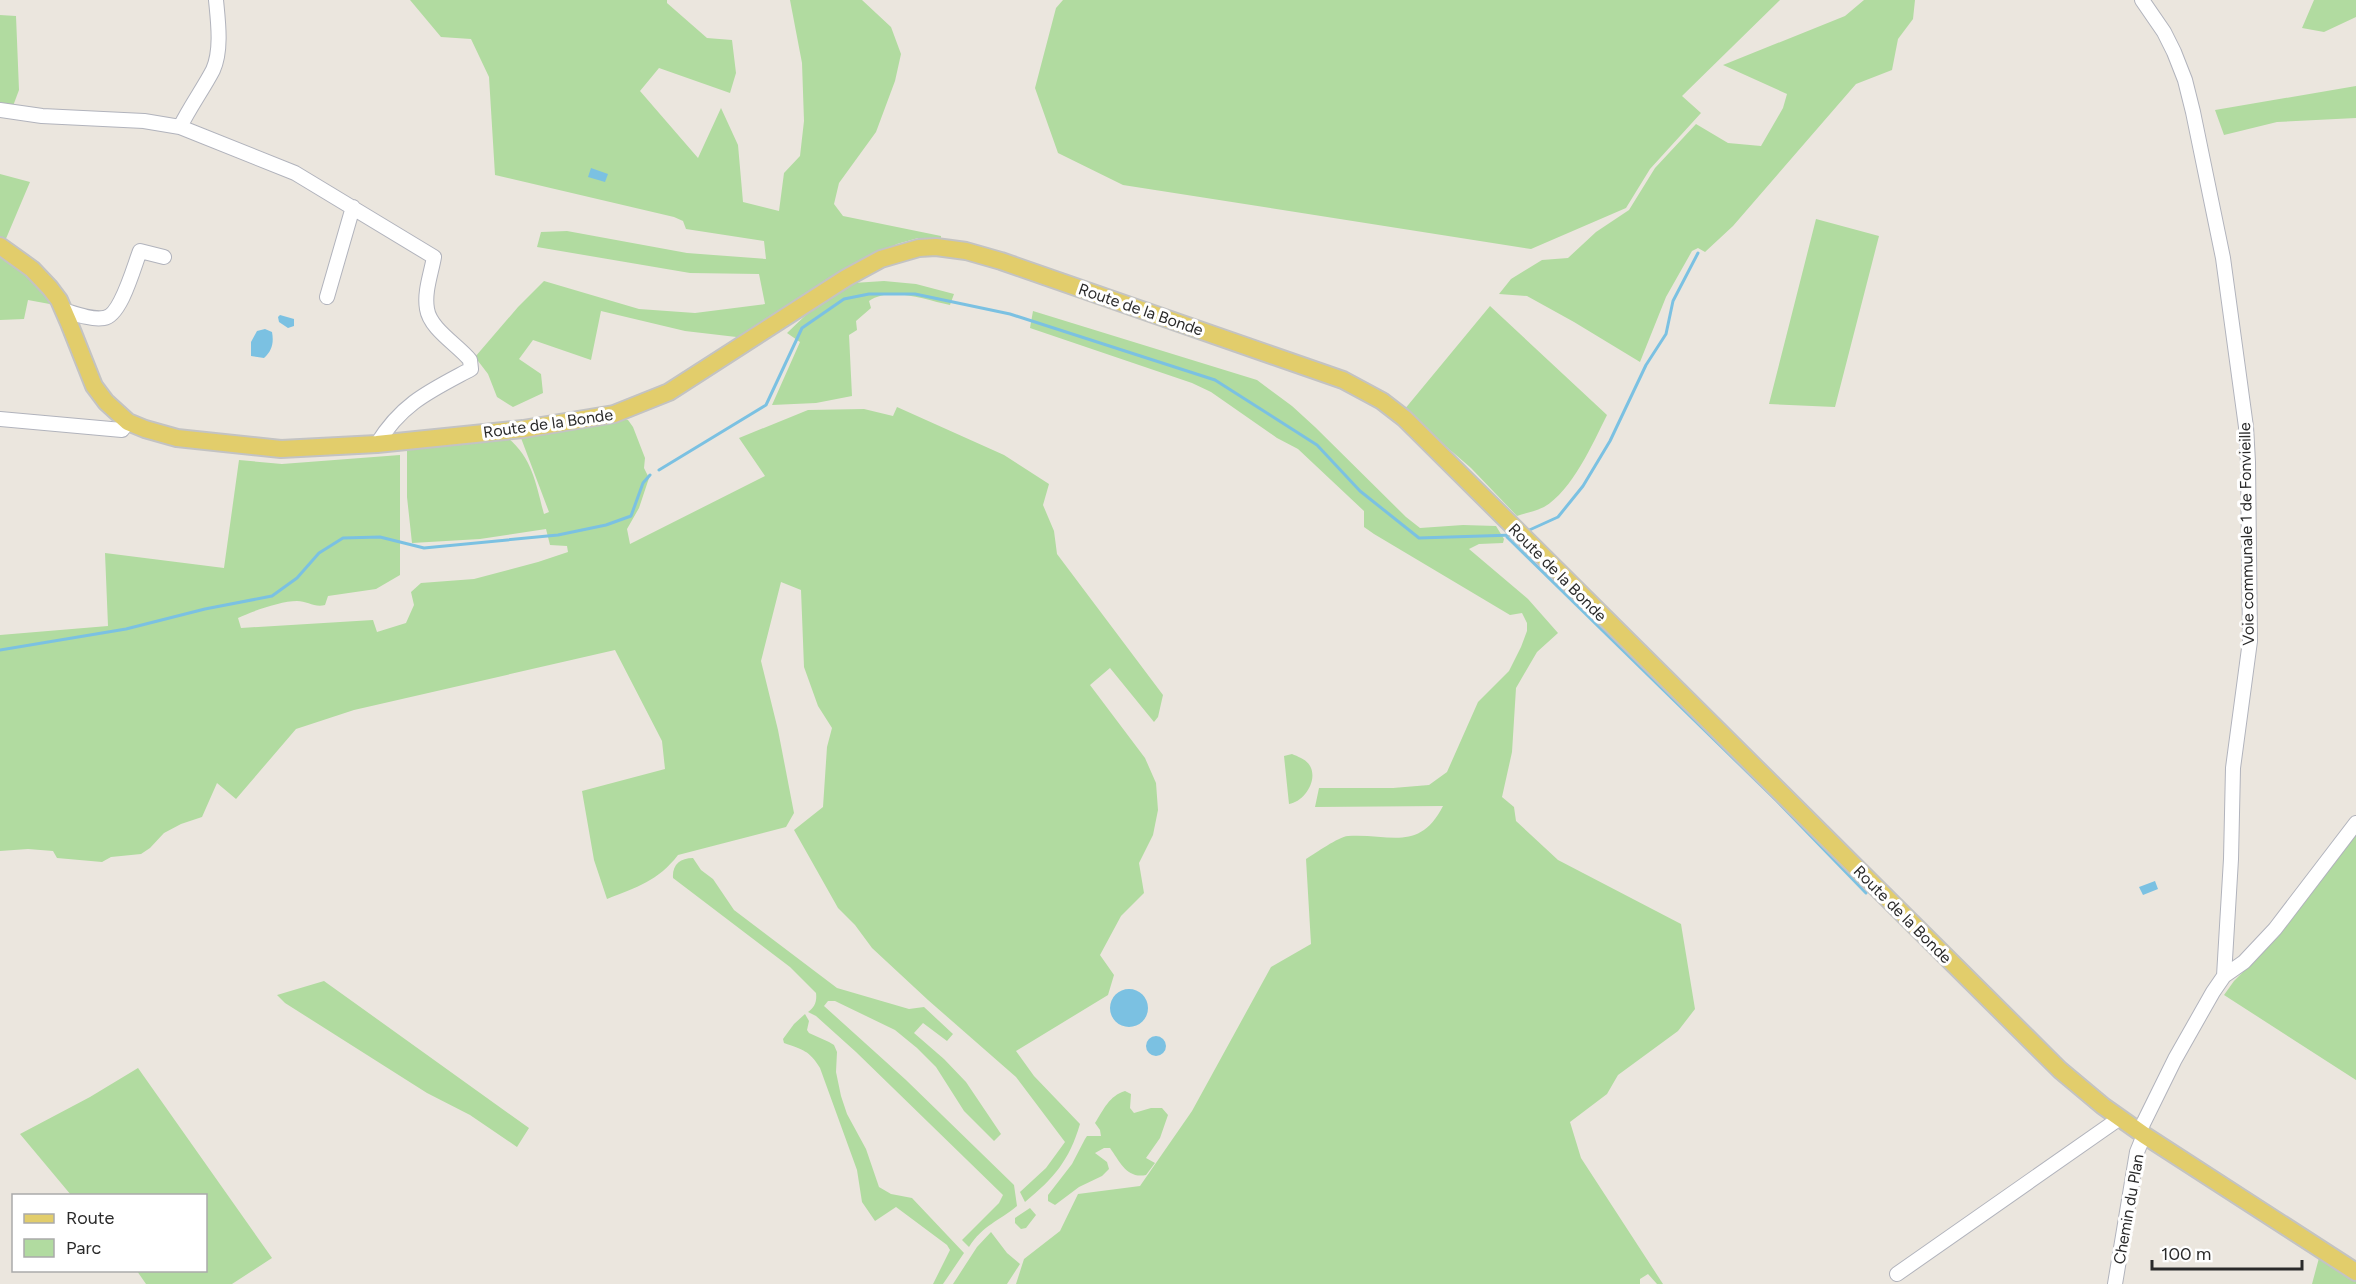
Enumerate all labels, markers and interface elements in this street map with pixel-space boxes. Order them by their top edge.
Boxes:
street label: Route de la Bonde [1076,279,1206,340]
street label: Route de la Bonde [482,405,614,442]
street label: Voie communale 1 de Fonvieille [2235,422,2258,646]
street label: Route de la Bonde [1505,519,1611,625]
street label: Route de la Bonde [1850,861,1956,967]
street label: Chemin du Plan [2109,1152,2148,1266]
legend [12,1194,207,1272]
text: Route [66,1207,115,1229]
scale bar [2152,1233,2302,1271]
text: Parc [66,1237,102,1259]
text: 100 m [2161,1243,2211,1265]

